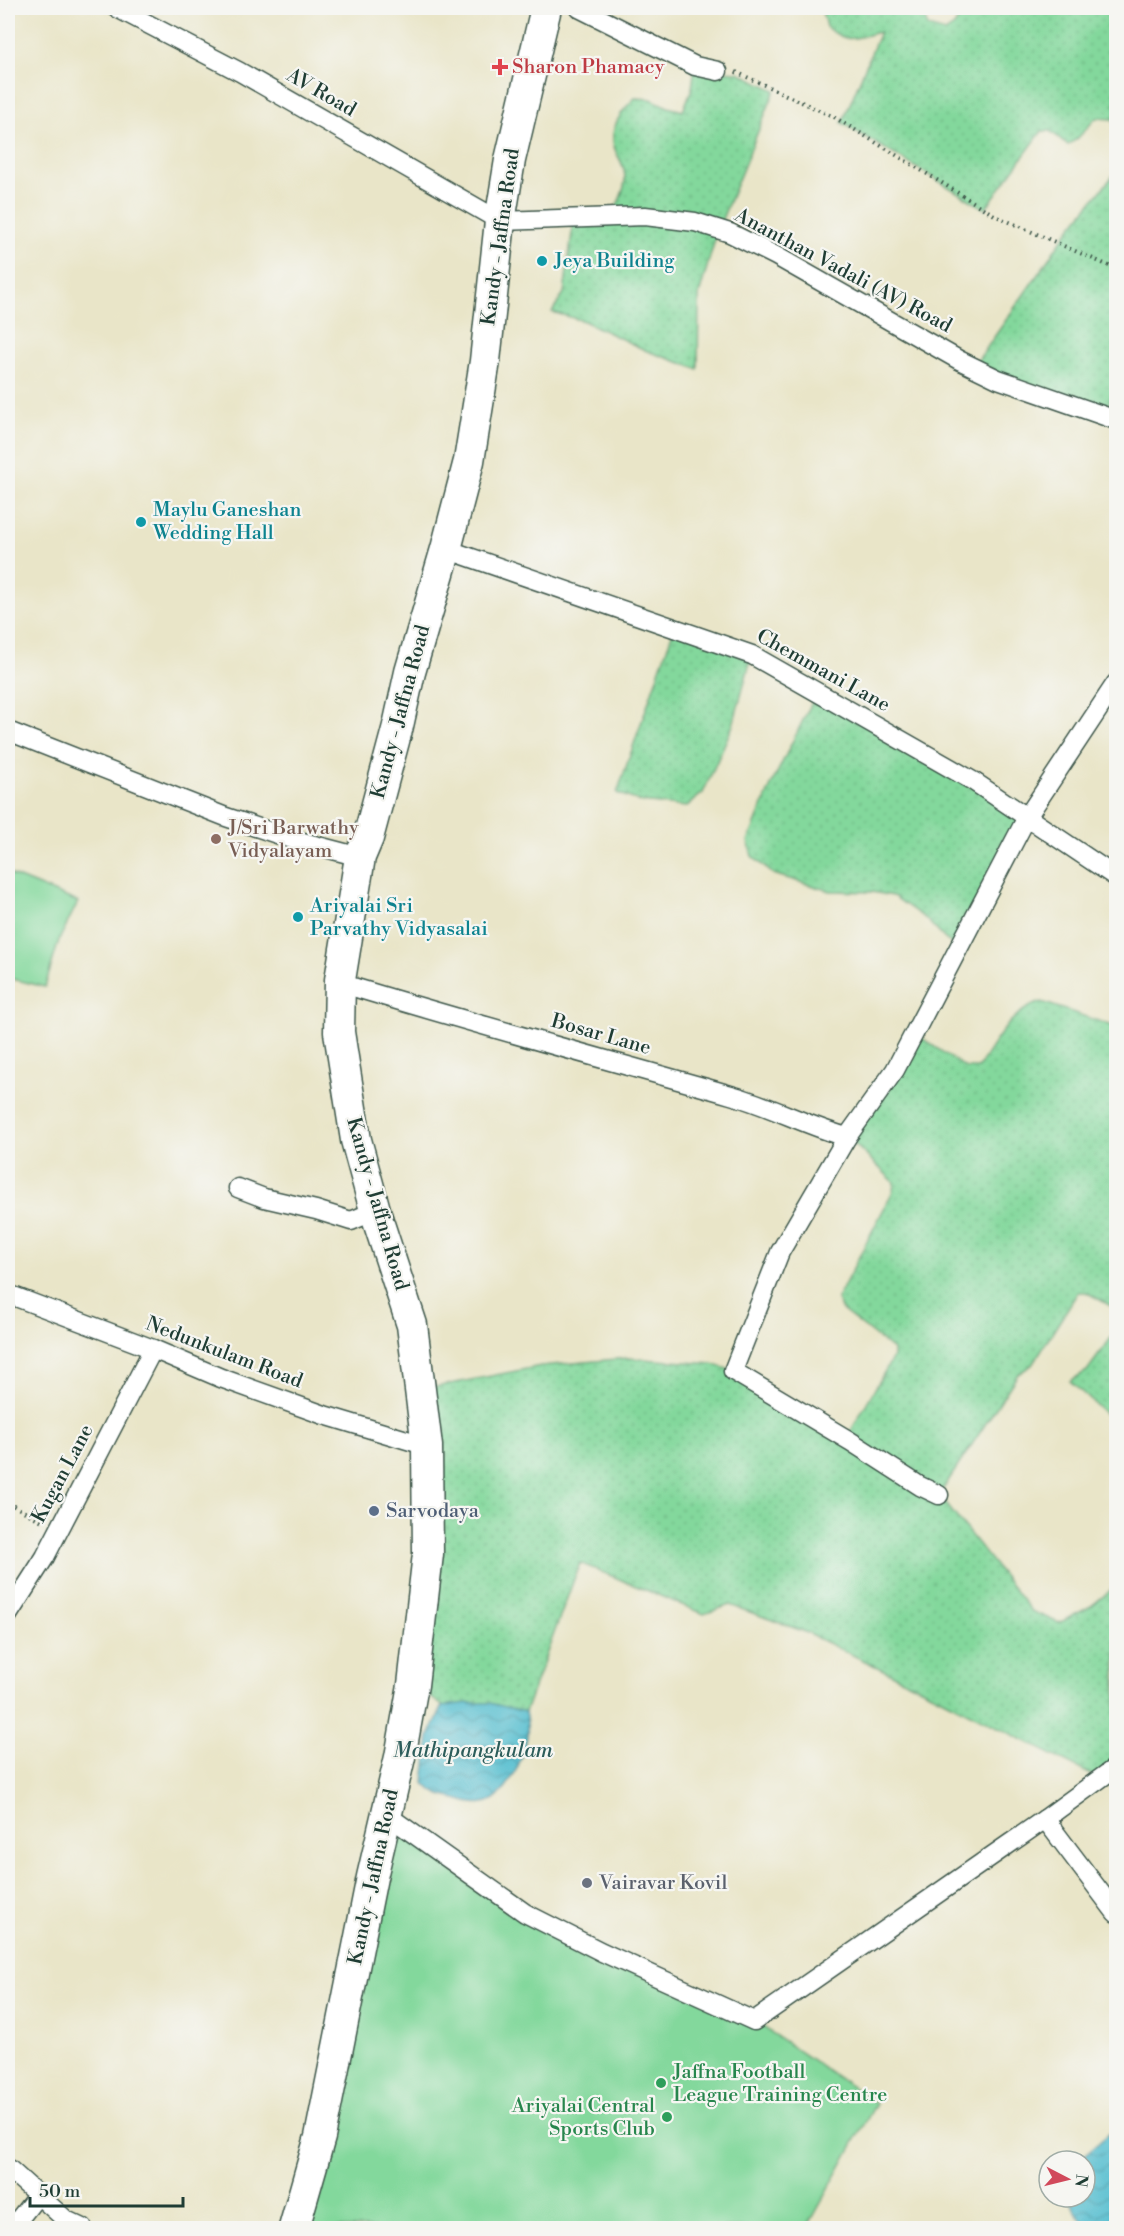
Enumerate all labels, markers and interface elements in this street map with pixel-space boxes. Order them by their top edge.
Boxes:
place label: Sharon Phamacy [512,55,665,80]
marker: Sharon Phamacy [493,60,507,74]
street label: AV Road [281,63,361,123]
street label: Kandy - Jaffna Road [476,146,526,327]
street label: Ananthan Vadali (AV) Road [729,203,957,339]
place label: Jeya Building [553,249,675,274]
marker: Jeya Building [535,254,549,268]
place label: Maylu Ganeshan Wedding Hall [152,498,301,546]
marker: Maylu Ganeshan Wedding Hall [134,515,148,529]
street label: Kandy - Jaffna Road [366,622,436,802]
street label: Chemmani Lane [752,624,894,718]
place label: J/Sri Barwathy Vidyalayam [227,816,359,864]
marker: J/Sri Barwathy Vidyalayam [209,832,223,846]
place label: Ariyalai Sri Parvathy Vidyasalai [309,894,488,942]
marker: Ariyalai Sri Parvathy Vidyasalai [291,910,305,924]
street label: Bosar Lane [547,1009,654,1061]
street label: Kandy - Jaffna Road [340,1115,414,1294]
street label: Nedunkulam Road [142,1312,307,1395]
street label: Kugan Lane [27,1420,99,1528]
place label: Sarvodaya [386,1499,480,1524]
marker: Sarvodaya [367,1504,381,1518]
water label: Mathipangkulam [393,1738,554,1764]
street label: Kandy - Jaffna Road [343,1786,405,1967]
place label: Vairavar Kovil [598,1871,727,1896]
marker: Vairavar Kovil [580,1876,594,1890]
place label: Jaffna Football League Training Centre [672,2060,887,2108]
marker: Jaffna Football League Training Centre [654,2076,668,2090]
place label: Ariyalai Central Sports Club [511,2094,655,2142]
marker: Ariyalai Central Sports Club [660,2110,674,2124]
north arrow [1037,2149,1097,2209]
scale bar [30,2170,183,2208]
text: N [1070,2173,1092,2189]
text: 50 m [39,2180,81,2203]

